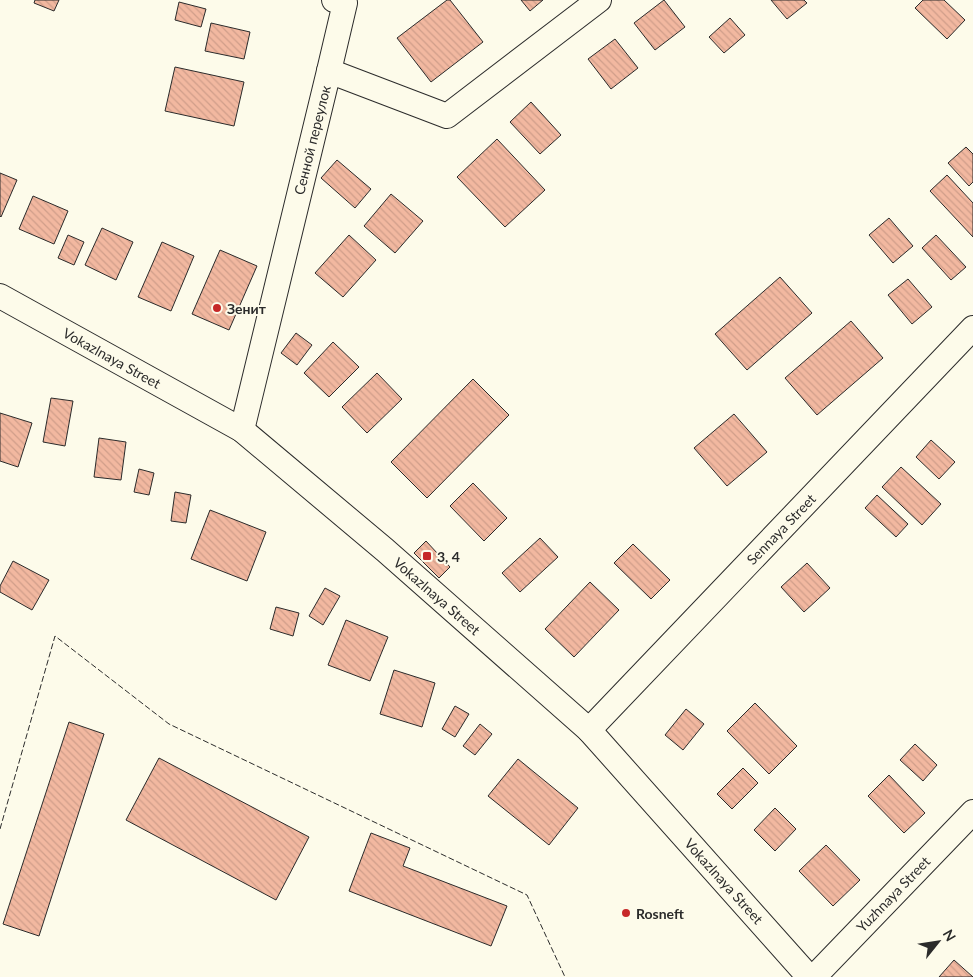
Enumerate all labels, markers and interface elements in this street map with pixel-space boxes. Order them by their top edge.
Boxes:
street label: Сенной переулок [290,83,334,196]
place label: Зенит [227,300,267,317]
marker: Зенит [211,302,223,314]
street label: Vokazlnaya Street [60,324,164,392]
street label: Sennaya Street [743,490,819,568]
place label: 3, 4 [437,548,460,565]
marker: 3, 4 [421,550,433,562]
street label: Vokazlnaya Street [390,554,484,638]
street label: Vokazlnaya Street [681,835,767,927]
street label: Yuzhnaya Street [853,853,933,935]
place label: Rosneft [636,905,684,922]
marker: Rosneft [620,907,632,919]
north arrow [913,917,963,967]
text: N [940,926,960,944]

